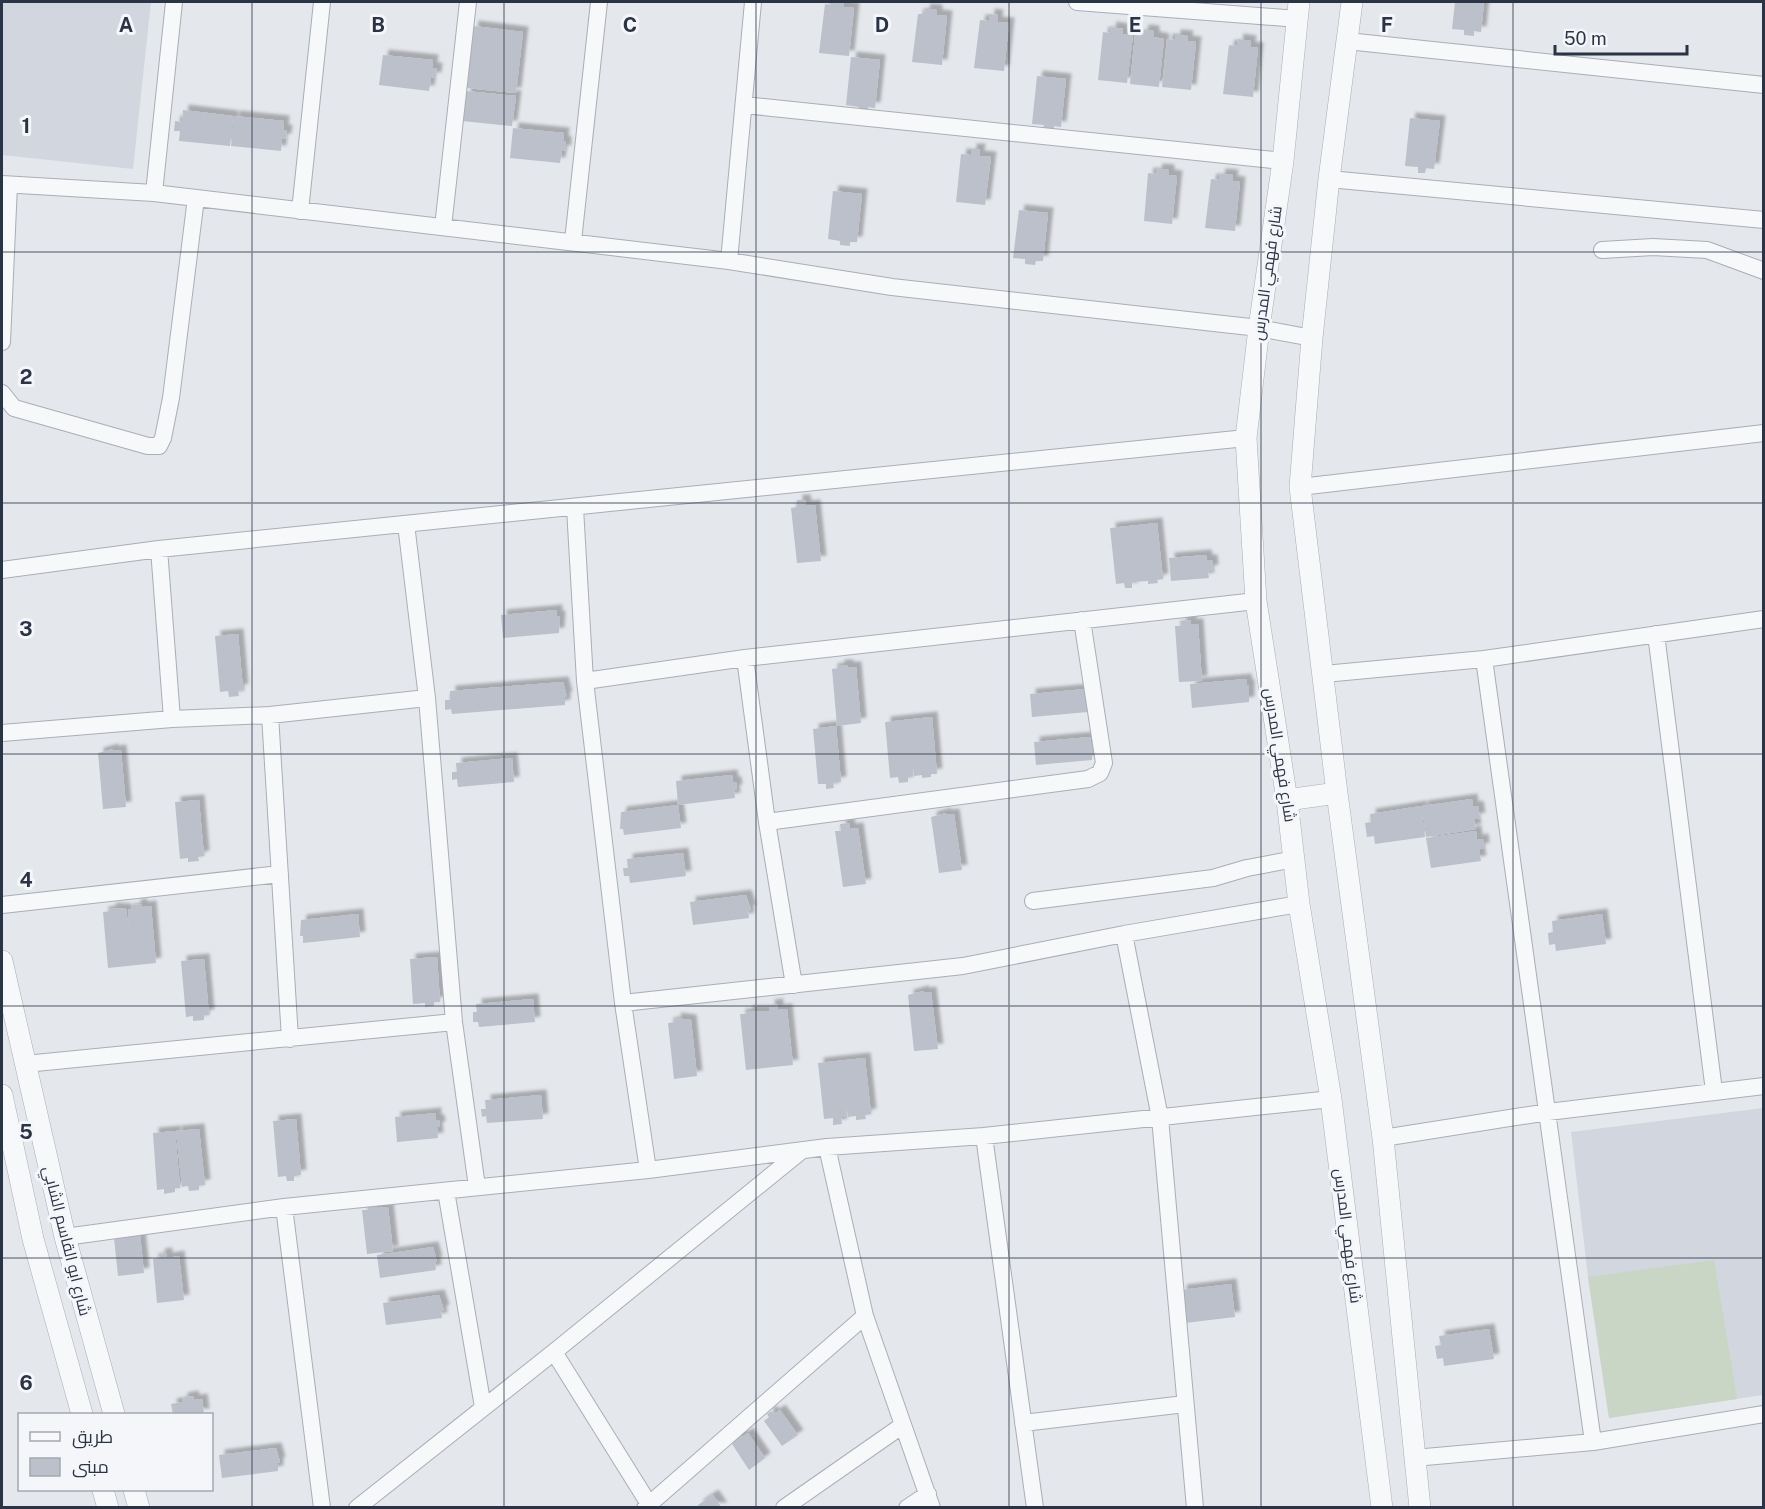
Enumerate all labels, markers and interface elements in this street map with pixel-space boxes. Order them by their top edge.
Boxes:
text: A [119,13,133,37]
text: B [371,13,385,37]
text: C [623,13,637,37]
text: D [875,13,889,37]
text: E [1129,13,1141,37]
text: F [1381,13,1393,37]
scale bar [1555,18,1687,56]
text: 50 m [1564,28,1607,49]
text: 1 [22,114,30,138]
street label: شارع فهمي المدرس [1248,205,1290,342]
text: 2 [20,365,32,389]
text: 3 [19,617,33,641]
street label: شارع فهمي المدرس [1256,687,1300,824]
text: 4 [19,868,33,892]
text: 5 [19,1120,33,1144]
street label: شارع ابو القاسم الشابي [35,1164,95,1319]
street label: شارع فهمي المدرس [1326,1168,1366,1305]
text: 6 [19,1371,33,1395]
legend [18,1413,213,1491]
text: طريق [72,1426,113,1449]
text: مبنى [72,1456,109,1478]

